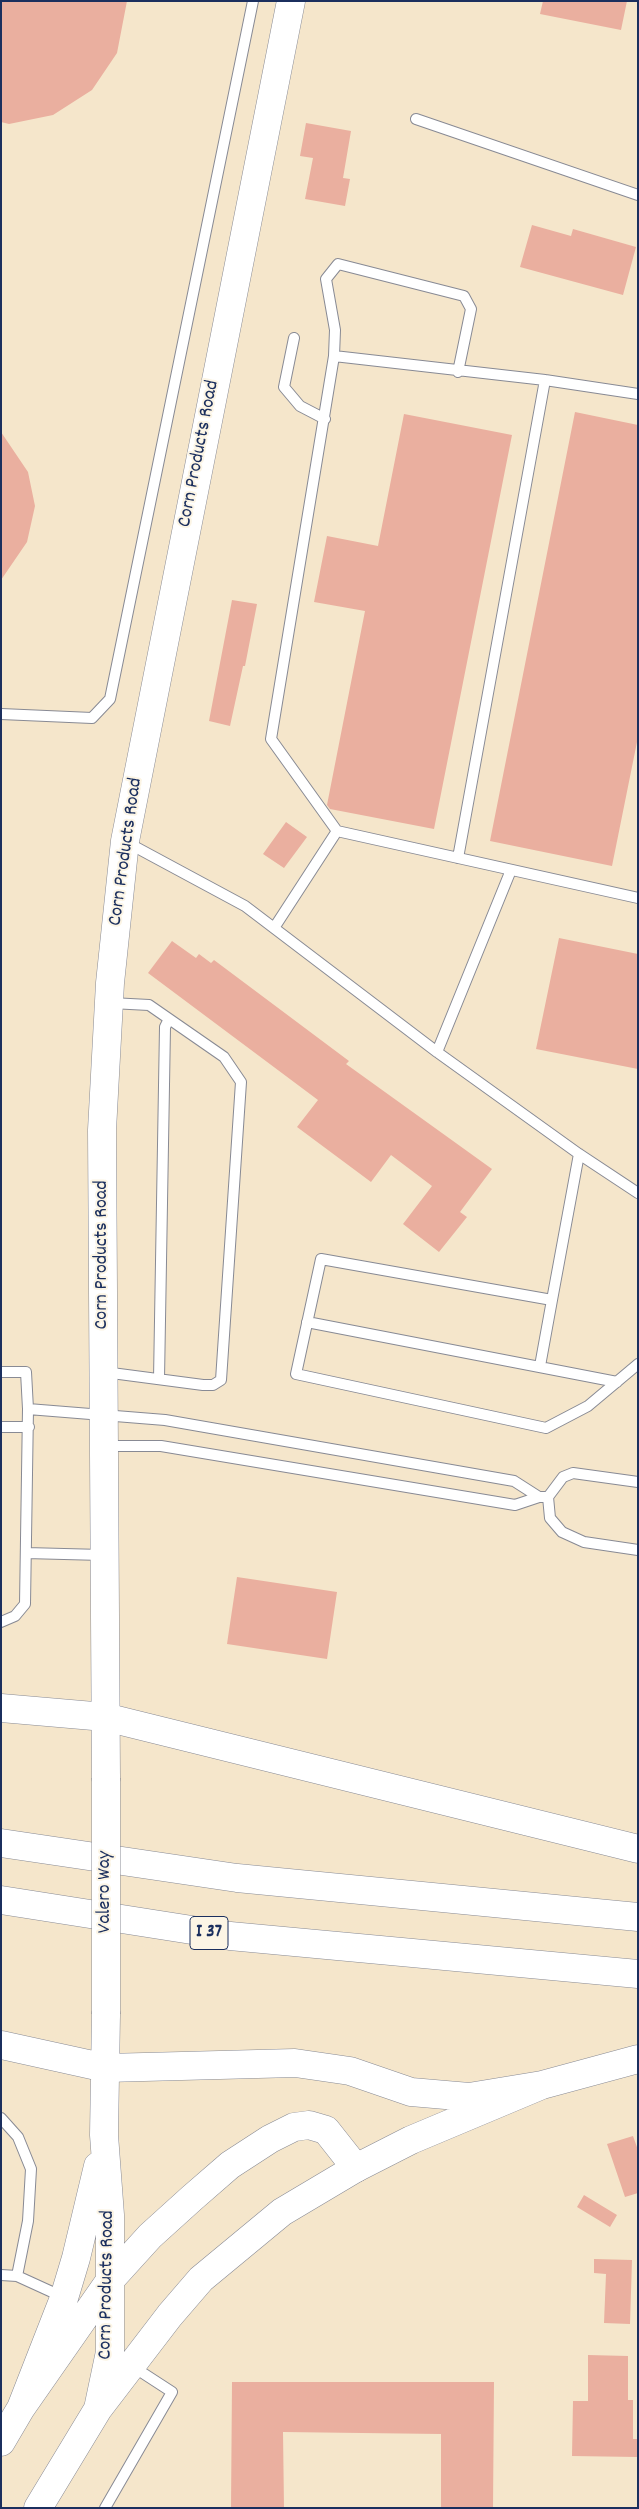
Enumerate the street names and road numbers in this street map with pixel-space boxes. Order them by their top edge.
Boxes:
street label: Corn Products Road [174,378,226,530]
street label: Corn Products Road [105,776,149,928]
street label: Corn Products Road [91,1180,115,1330]
street label: Valero Way [94,1851,118,1933]
road number: I 37 [190,1916,228,1950]
street label: Corn Products Road [95,2210,121,2360]

